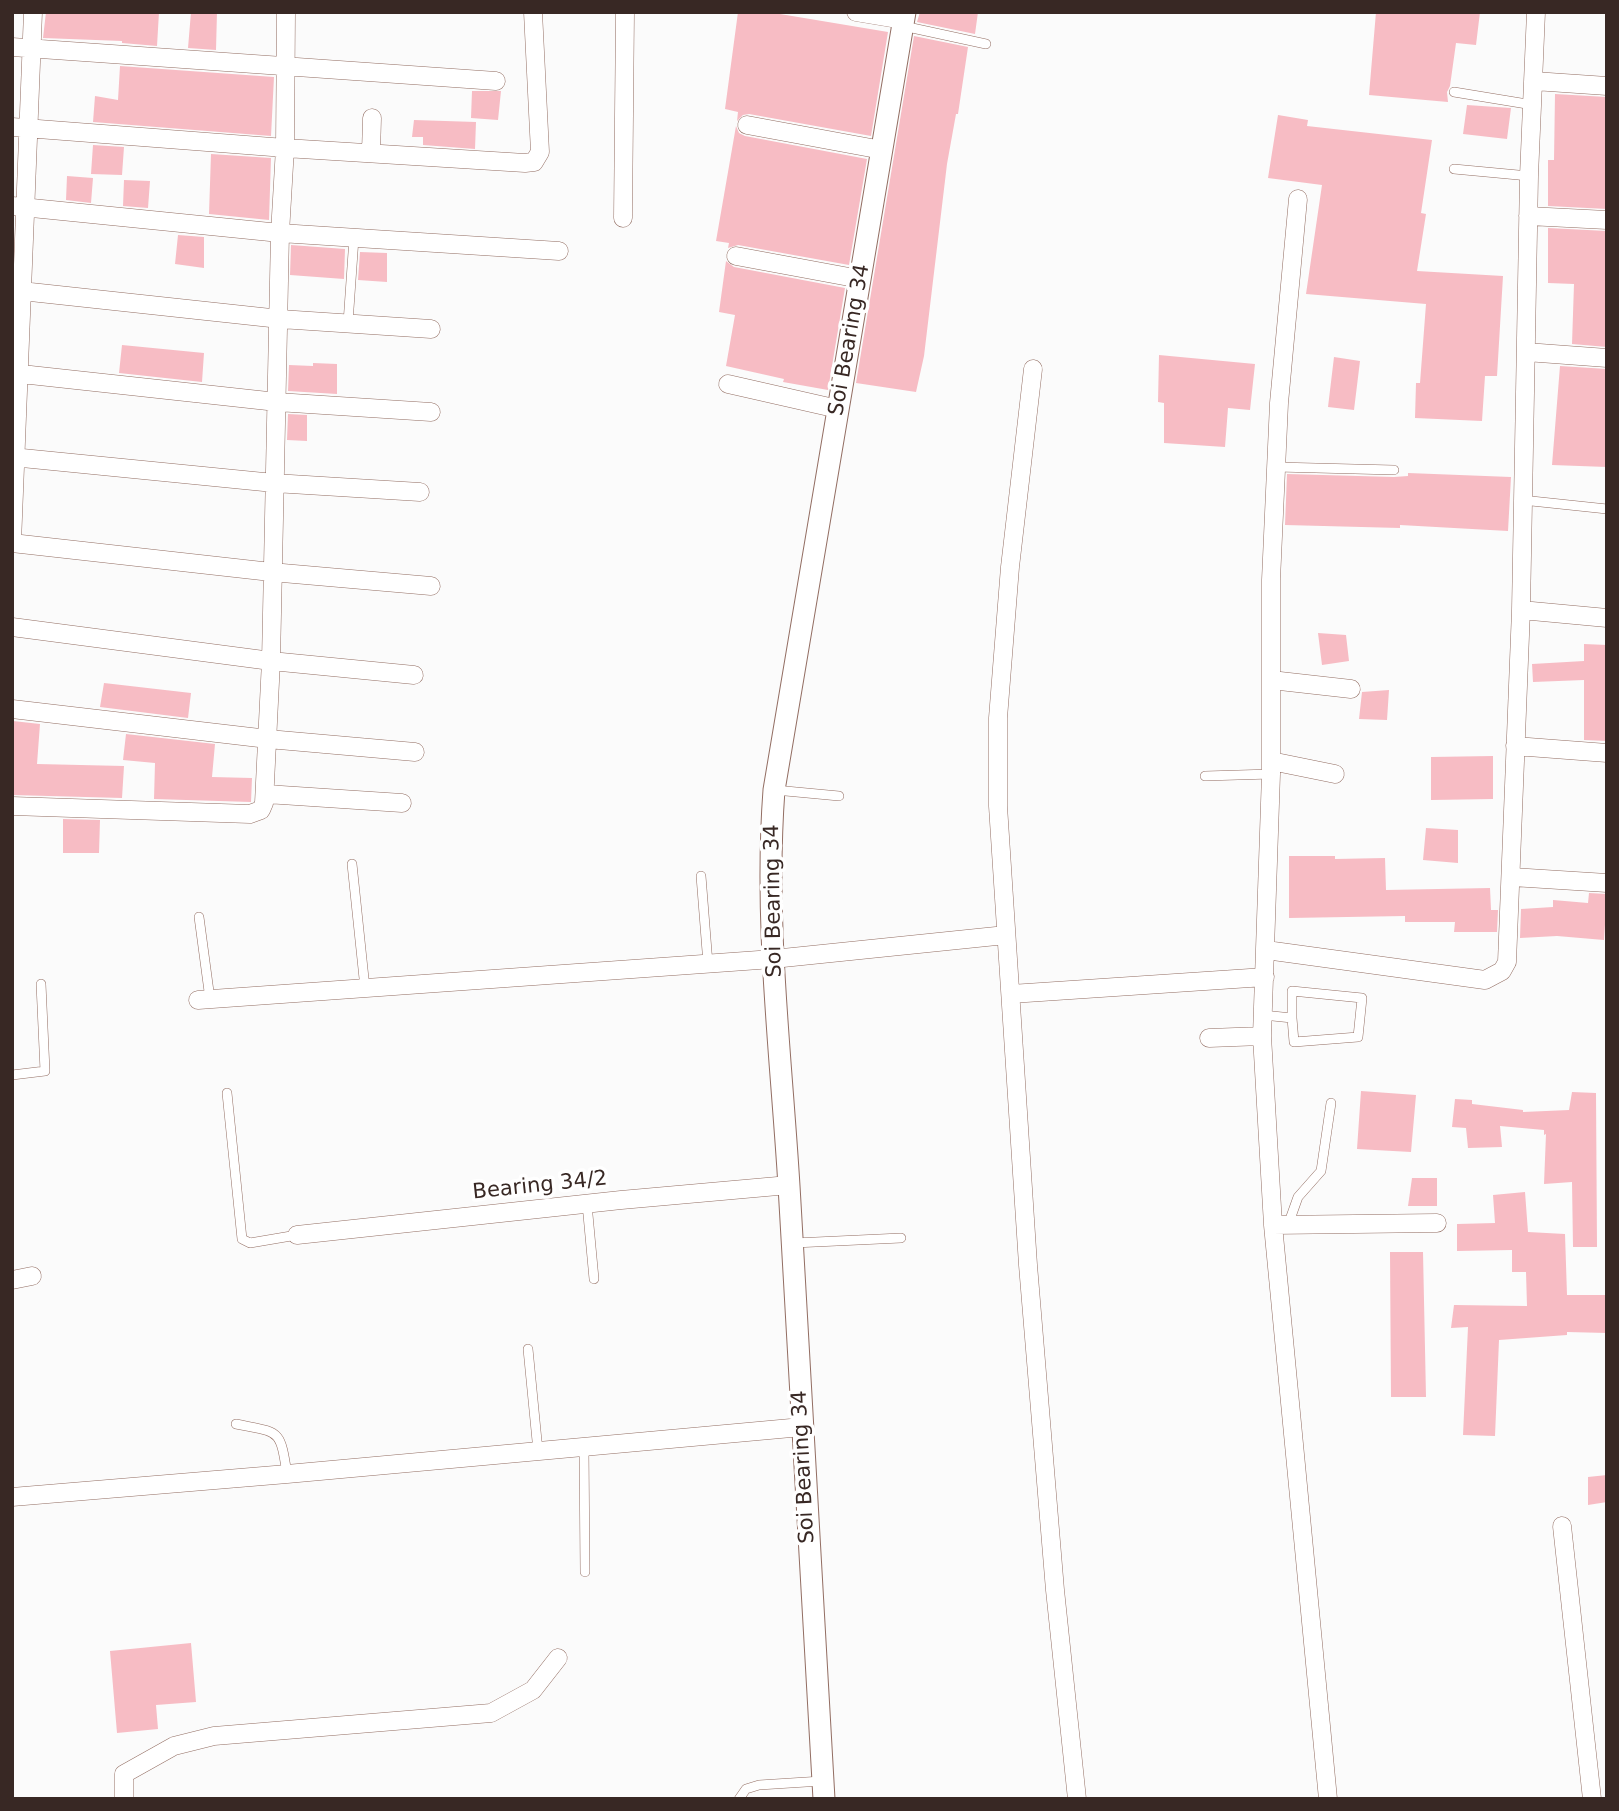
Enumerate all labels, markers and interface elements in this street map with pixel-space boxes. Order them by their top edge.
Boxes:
street label: Soi Bearing 34 [824,262,876,418]
street label: Soi Bearing 34 [760,824,788,978]
street label: Bearing 34/2 [471,1166,609,1206]
street label: Soi Bearing 34 [787,1390,821,1544]

